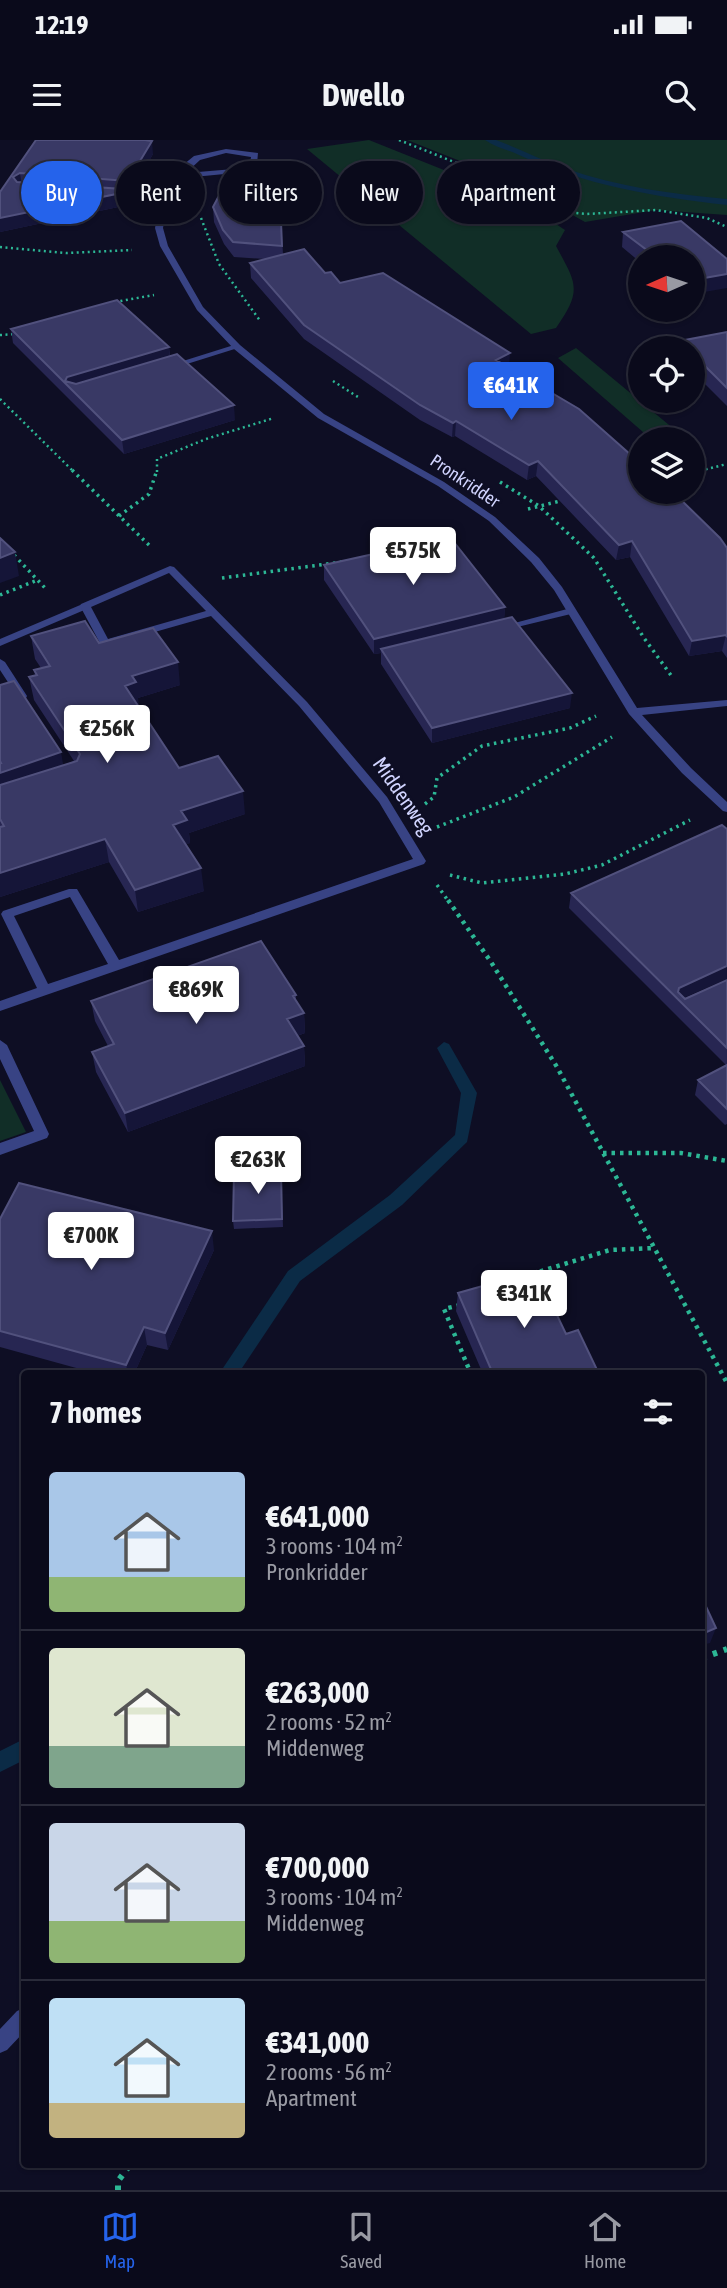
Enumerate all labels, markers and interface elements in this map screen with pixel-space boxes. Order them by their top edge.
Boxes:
text: 12:19 [35,10,89,40]
icon: menu [28,76,66,114]
text: Dwello [322,76,405,113]
icon: search [661,76,699,114]
chip: Buy [21,161,102,224]
chip: Rent [116,161,205,224]
chip: Filters [219,161,322,224]
chip: New [336,161,423,224]
chip: Apartment [437,161,580,224]
north arrow [628,245,705,322]
map controls [628,245,705,504]
button: locate [628,336,705,413]
pin: €641K [462,362,560,422]
text: €641K [484,372,538,398]
button: layers [628,427,705,504]
street label: Pronkridder [427,450,505,512]
pin: €575K [364,528,462,587]
text: €575K [386,537,440,563]
pin: €256K [58,706,156,765]
text: €256K [80,715,134,741]
street label: Middenweg [368,752,439,839]
pin: €869K [147,966,245,1026]
text: €869K [169,976,223,1002]
pin: €263K [209,1136,307,1196]
text: €263K [231,1146,285,1172]
pin: €700K [42,1212,140,1272]
text: €700K [64,1222,118,1248]
pin: €341K [475,1270,573,1330]
text: €341K [497,1280,551,1306]
icon: filters [639,1393,677,1431]
text: 7 homes [49,1395,142,1429]
text: €641,000 [266,1499,369,1533]
icon: home [105,1500,189,1584]
text: 3 rooms · 104 m² [266,1533,403,1559]
text: Pronkridder [266,1559,367,1585]
text: €263,000 [266,1675,369,1709]
icon: home [105,1676,189,1760]
text: 2 rooms · 52 m² [266,1709,392,1735]
text: Middenweg [266,1735,364,1761]
text: €700,000 [266,1850,369,1884]
icon: home [105,1851,189,1935]
text: 3 rooms · 104 m² [266,1884,403,1910]
text: Middenweg [266,1910,364,1936]
text: €341,000 [266,2025,369,2059]
icon: home [105,2026,189,2110]
text: 2 rooms · 56 m² [266,2059,392,2085]
text: Apartment [266,2085,357,2111]
tab: Map [101,2208,139,2272]
tab: Saved [340,2208,382,2272]
tab: Home [584,2208,626,2272]

